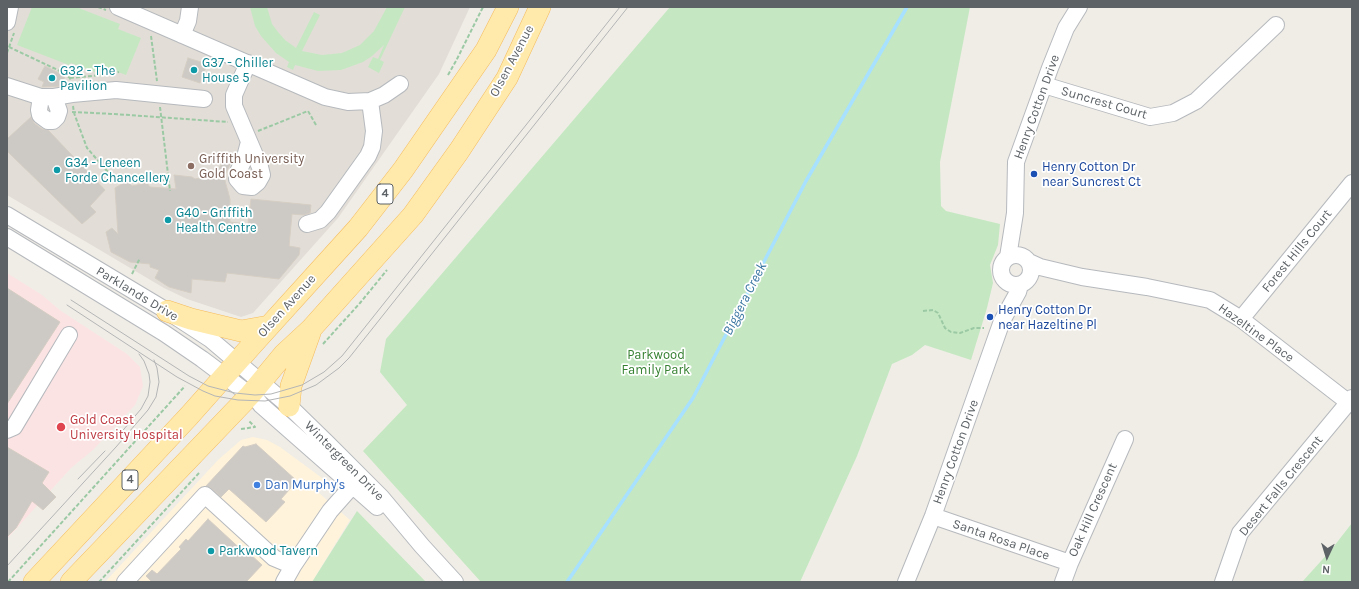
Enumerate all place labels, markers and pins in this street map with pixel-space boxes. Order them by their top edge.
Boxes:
place label: G37 - Chiller House 5 [202,55,273,86]
place label: G32 - The Pavilion [60,63,115,94]
marker: G37 - Chiller House 5 [189,65,199,75]
marker: G32 - The Pavilion [47,73,57,83]
place label: Griffith University Gold Coast [199,151,304,182]
place label: G34 - Leneen Forde Chancellery [65,155,170,186]
place label: Henry Cotton Dr near Suncrest Ct [1042,159,1141,190]
marker: Griffith University Gold Coast [186,161,196,171]
marker: G34 - Leneen Forde Chancellery [52,165,62,175]
marker: Henry Cotton Dr near Suncrest Ct [1029,169,1039,179]
place label: G40 - Griffith Health Centre [176,205,257,236]
marker: G40 - Griffith Health Centre [163,215,173,225]
place label: Henry Cotton Dr near Hazeltine Pl [998,302,1097,333]
marker: Henry Cotton Dr near Hazeltine Pl [985,312,995,322]
place label: Gold Coast University Hospital [70,412,183,443]
marker: Gold Coast University Hospital [55,421,67,433]
place label: Dan Murphy's [265,477,345,493]
marker: Dan Murphy's [252,480,262,490]
place label: Parkwood Tavern [219,543,318,559]
marker: Parkwood Tavern [206,546,216,556]

